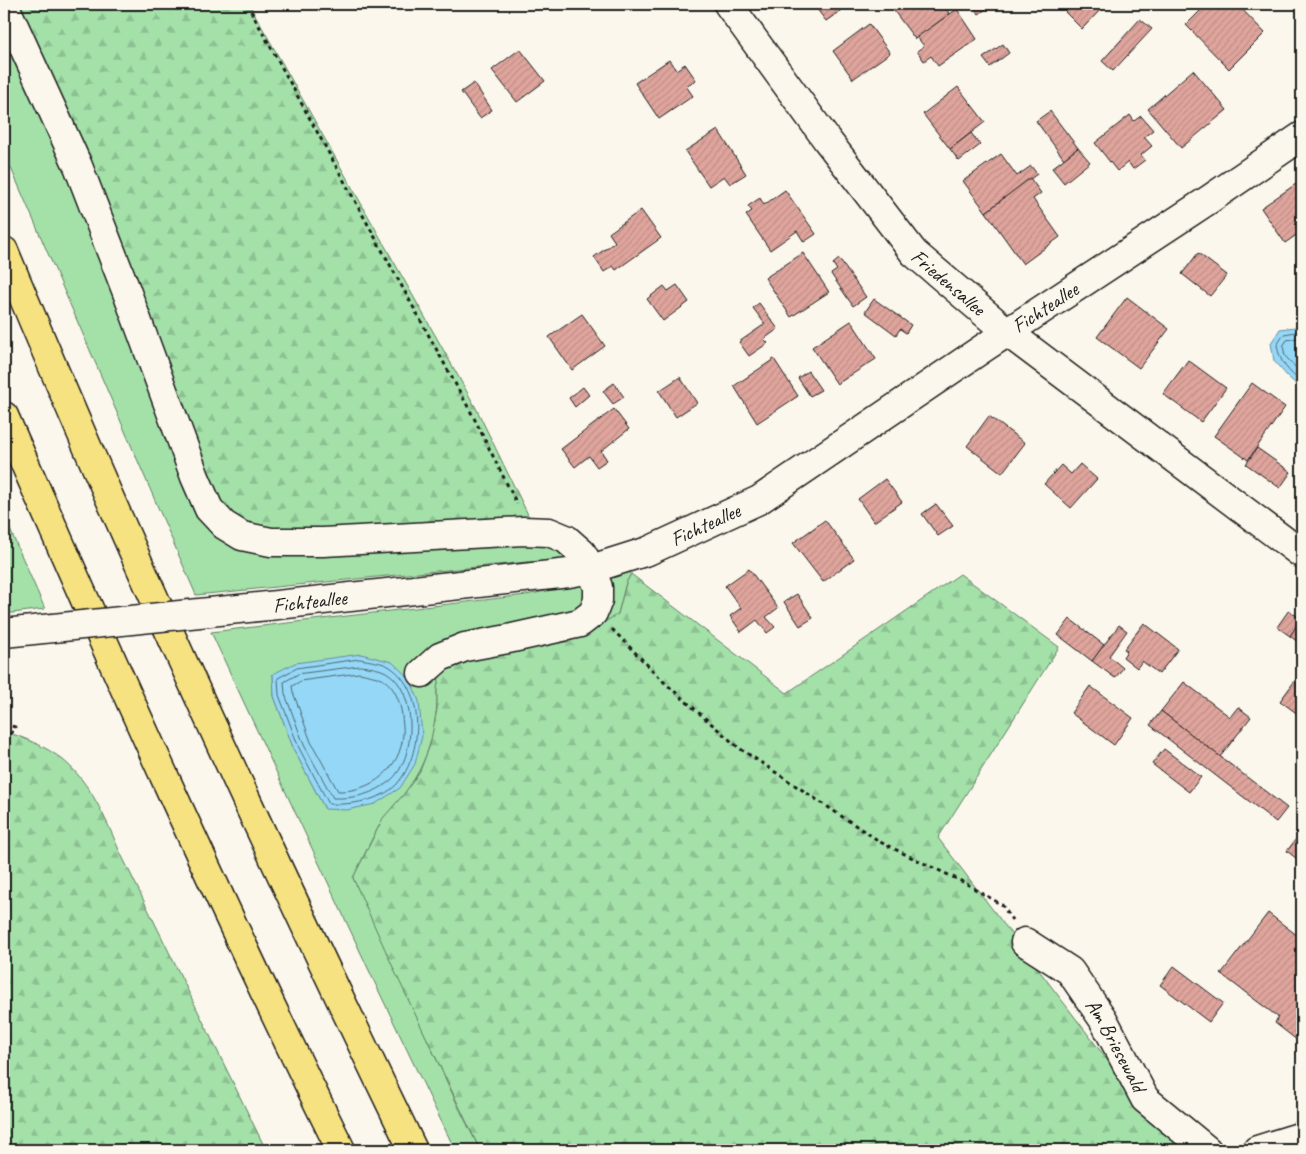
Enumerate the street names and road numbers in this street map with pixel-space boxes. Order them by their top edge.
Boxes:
street label: Friedensallee [906,243,992,322]
street label: Fichteallee [1007,276,1084,339]
street label: Fichteallee [666,497,745,552]
street label: Fichteallee [272,584,349,618]
street label: Am Briesewald [1080,993,1153,1099]

